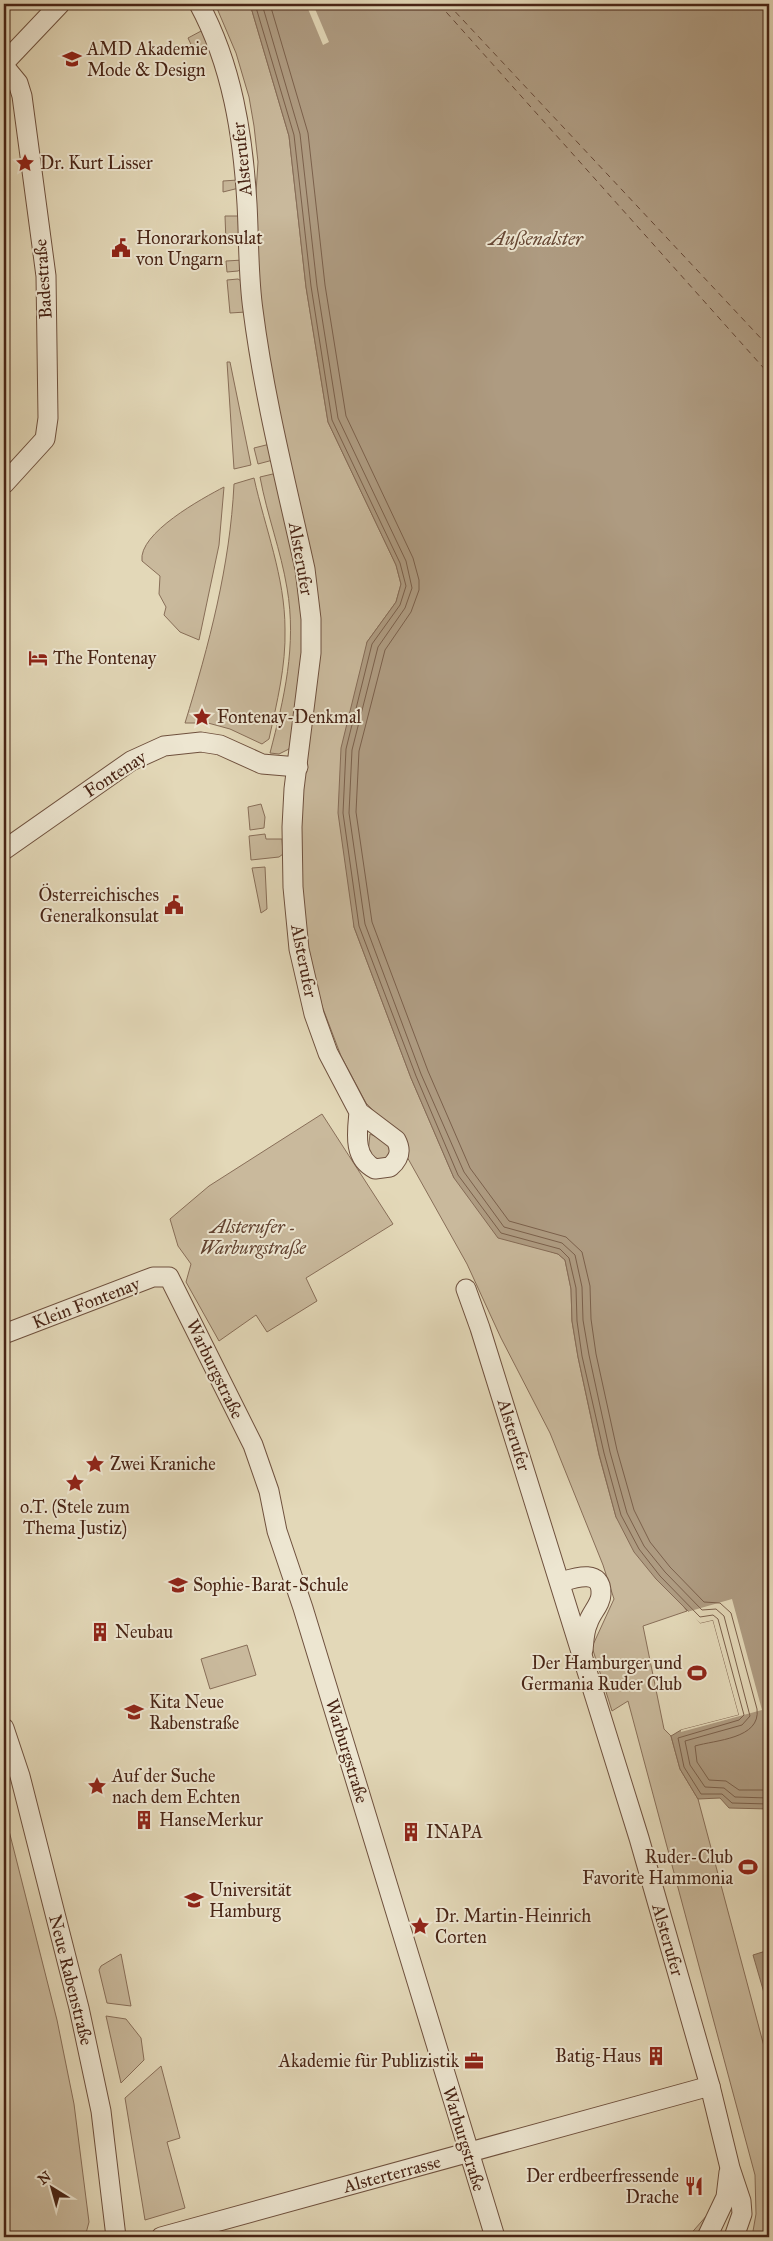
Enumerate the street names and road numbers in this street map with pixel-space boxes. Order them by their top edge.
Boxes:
street label: Alsterufer [227,121,257,198]
street label: Badestraße [29,238,57,320]
street label: Alsterufer [284,520,318,598]
street label: Fontenay [80,746,151,802]
street label: Alsterufer [286,922,322,1000]
street label: Klein Fontenay [29,1272,143,1334]
street label: Warburgstraße [181,1316,249,1423]
street label: Alsterufer [492,1395,535,1474]
street label: Warburgstraße [320,1696,373,1806]
street label: Alsterufer [647,1900,689,1979]
street label: Neue Rabenstraße [44,1912,98,2048]
street label: Warburgstraße [437,2084,490,2194]
street label: Alsterterrasse [340,2150,443,2198]

